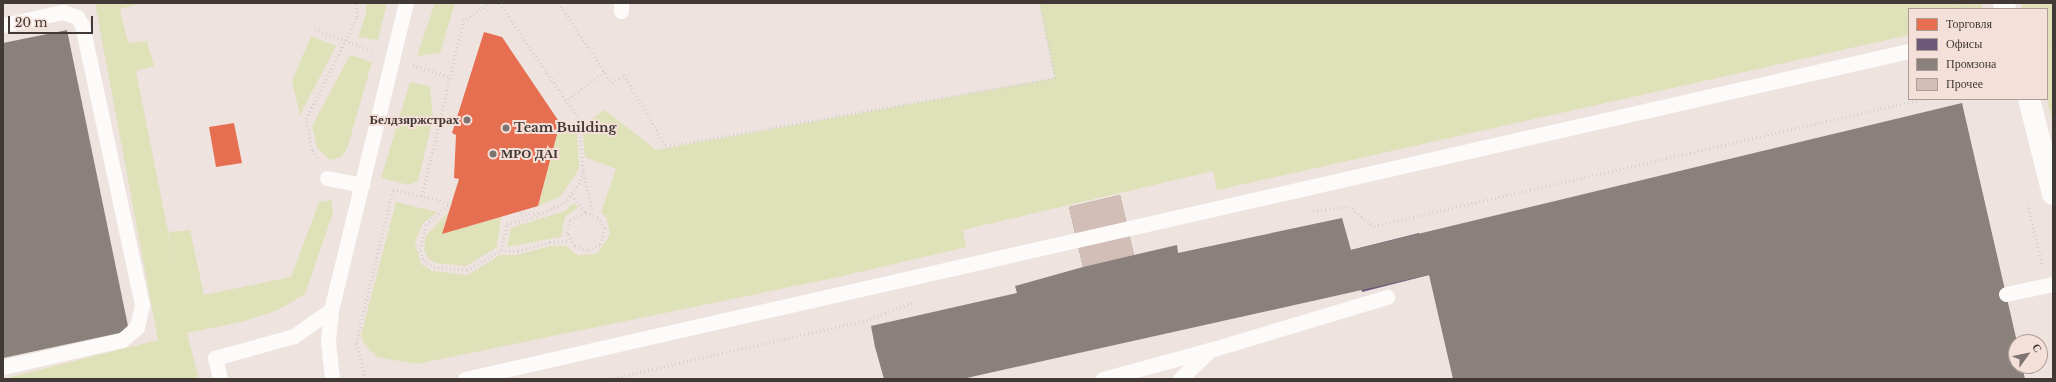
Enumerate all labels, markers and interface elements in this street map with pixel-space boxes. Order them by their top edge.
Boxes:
scale bar [10,8,95,34]
legend [1908,8,2048,100]
text: 20 m [15,15,47,30]
text: Торговля [1946,16,1992,31]
text: Офисы [1946,36,1982,51]
text: Промзона [1946,56,1996,71]
text: Прочее [1946,76,1983,91]
place label: Белдзяржстрах [369,112,459,128]
marker: Белдзяржстрах [462,115,472,125]
place label: Team Building [514,120,617,136]
marker: Team Building [501,123,511,133]
place label: МРО ДАІ [501,146,558,162]
marker: МРО ДАІ [488,149,498,159]
north arrow [2008,334,2048,374]
text: С [2029,341,2045,355]

